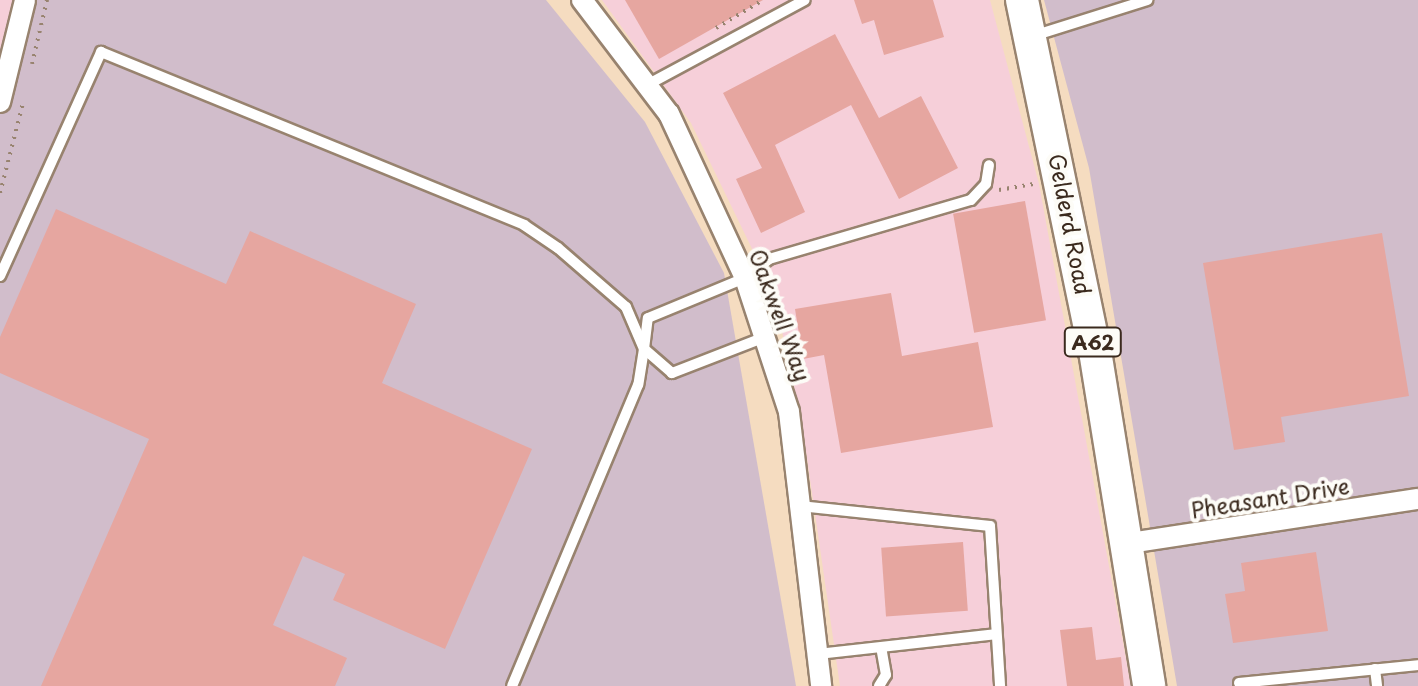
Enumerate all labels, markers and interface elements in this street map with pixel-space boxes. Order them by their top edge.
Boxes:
street label: Gelderd Road [1045,152,1097,296]
street label: Oakwell Way [745,245,817,385]
road number: A62 [1063,326,1123,358]
street label: Pheasant Drive [1189,471,1351,523]

